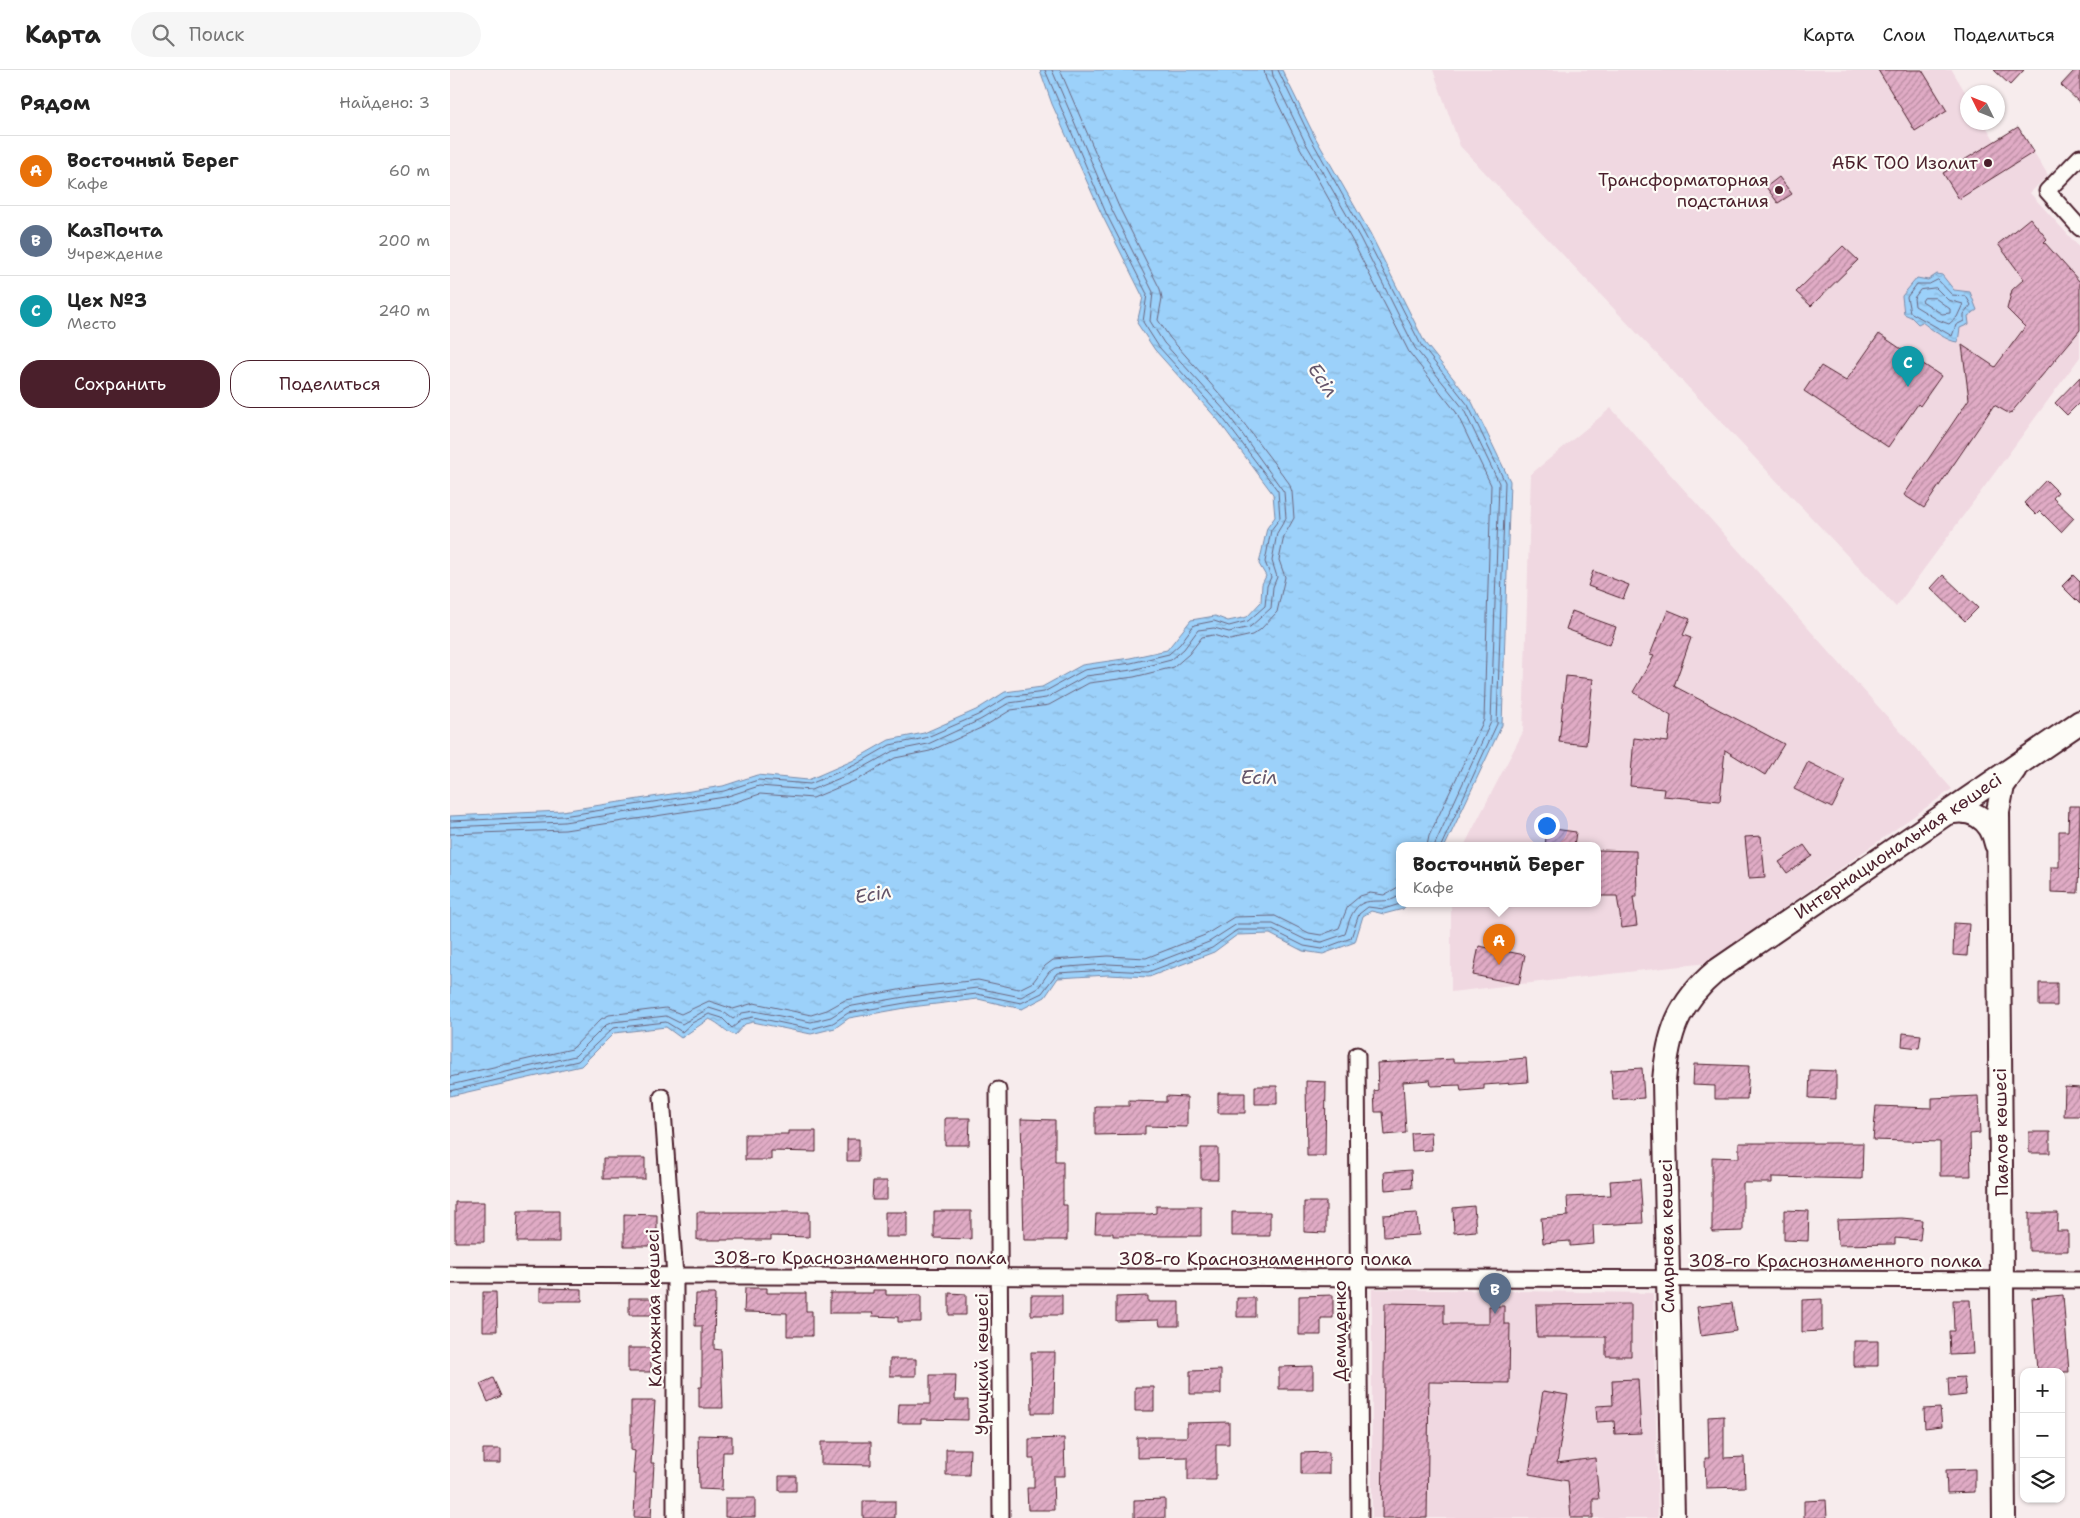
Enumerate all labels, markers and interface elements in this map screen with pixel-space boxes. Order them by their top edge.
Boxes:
search box [131,12,481,57]
text: Карта [25,19,101,51]
icon: search [149,21,177,49]
text: Поиск [189,22,244,47]
text: Карта [1803,23,1854,47]
text: Слои [1882,23,1926,47]
text: Поделиться [1954,23,2055,47]
north arrow [1960,85,2005,130]
text: Рядом [20,89,90,117]
text: Найдено: 3 [339,92,430,113]
text: Восточный Берег [67,148,239,173]
place label: АБК ТОО Изолит [1831,151,1979,175]
marker: АБК ТОО Изолит [1982,157,1994,169]
text: A [30,160,42,181]
text: 60 m [389,160,430,181]
place label: Трансформаторная подстания [1598,168,1769,213]
text: Кафе [67,173,108,194]
marker: Трансформаторная подстания [1773,184,1785,196]
text: КазПочта [67,218,163,243]
text: B [31,230,41,251]
text: 200 m [378,230,430,251]
text: Учреждение [67,243,163,264]
text: Цех №3 [67,288,147,313]
text: C [31,300,41,321]
text: 240 m [378,300,430,321]
text: Место [67,313,117,334]
pin: C [1892,346,1924,387]
water label: Есіл [1302,358,1344,402]
button: Сохранить [20,360,220,408]
button: Поделиться [230,360,430,408]
water label: Есіл [1241,765,1277,790]
street label: Интернациональная көшесі [1789,767,2007,925]
your location [1534,813,1560,839]
popup [1396,842,1601,907]
text: Восточный Берег [1413,852,1584,877]
text: Кафе [1413,877,1454,898]
water label: Есіл [853,878,893,910]
pin: A [1483,924,1515,965]
street label: Павлов көшесі [1988,1067,2014,1197]
street label: Смирнова көшесі [1654,1158,1680,1314]
street label: Калюжная көшесі [641,1228,667,1388]
street label: 308-го Краснознаменного полка [713,1246,1007,1270]
street label: 308-го Краснознаменного полка [1118,1247,1412,1271]
street label: 308-го Краснознаменного полка [1688,1249,1982,1273]
pin: B [1479,1273,1511,1314]
street label: Демиденко [1328,1280,1352,1382]
street label: Урицкий көшесі [970,1293,994,1435]
map controls [2020,1368,2065,1503]
button: + [2020,1368,2065,1413]
button: − [2020,1413,2065,1458]
button: layers [2020,1458,2065,1503]

